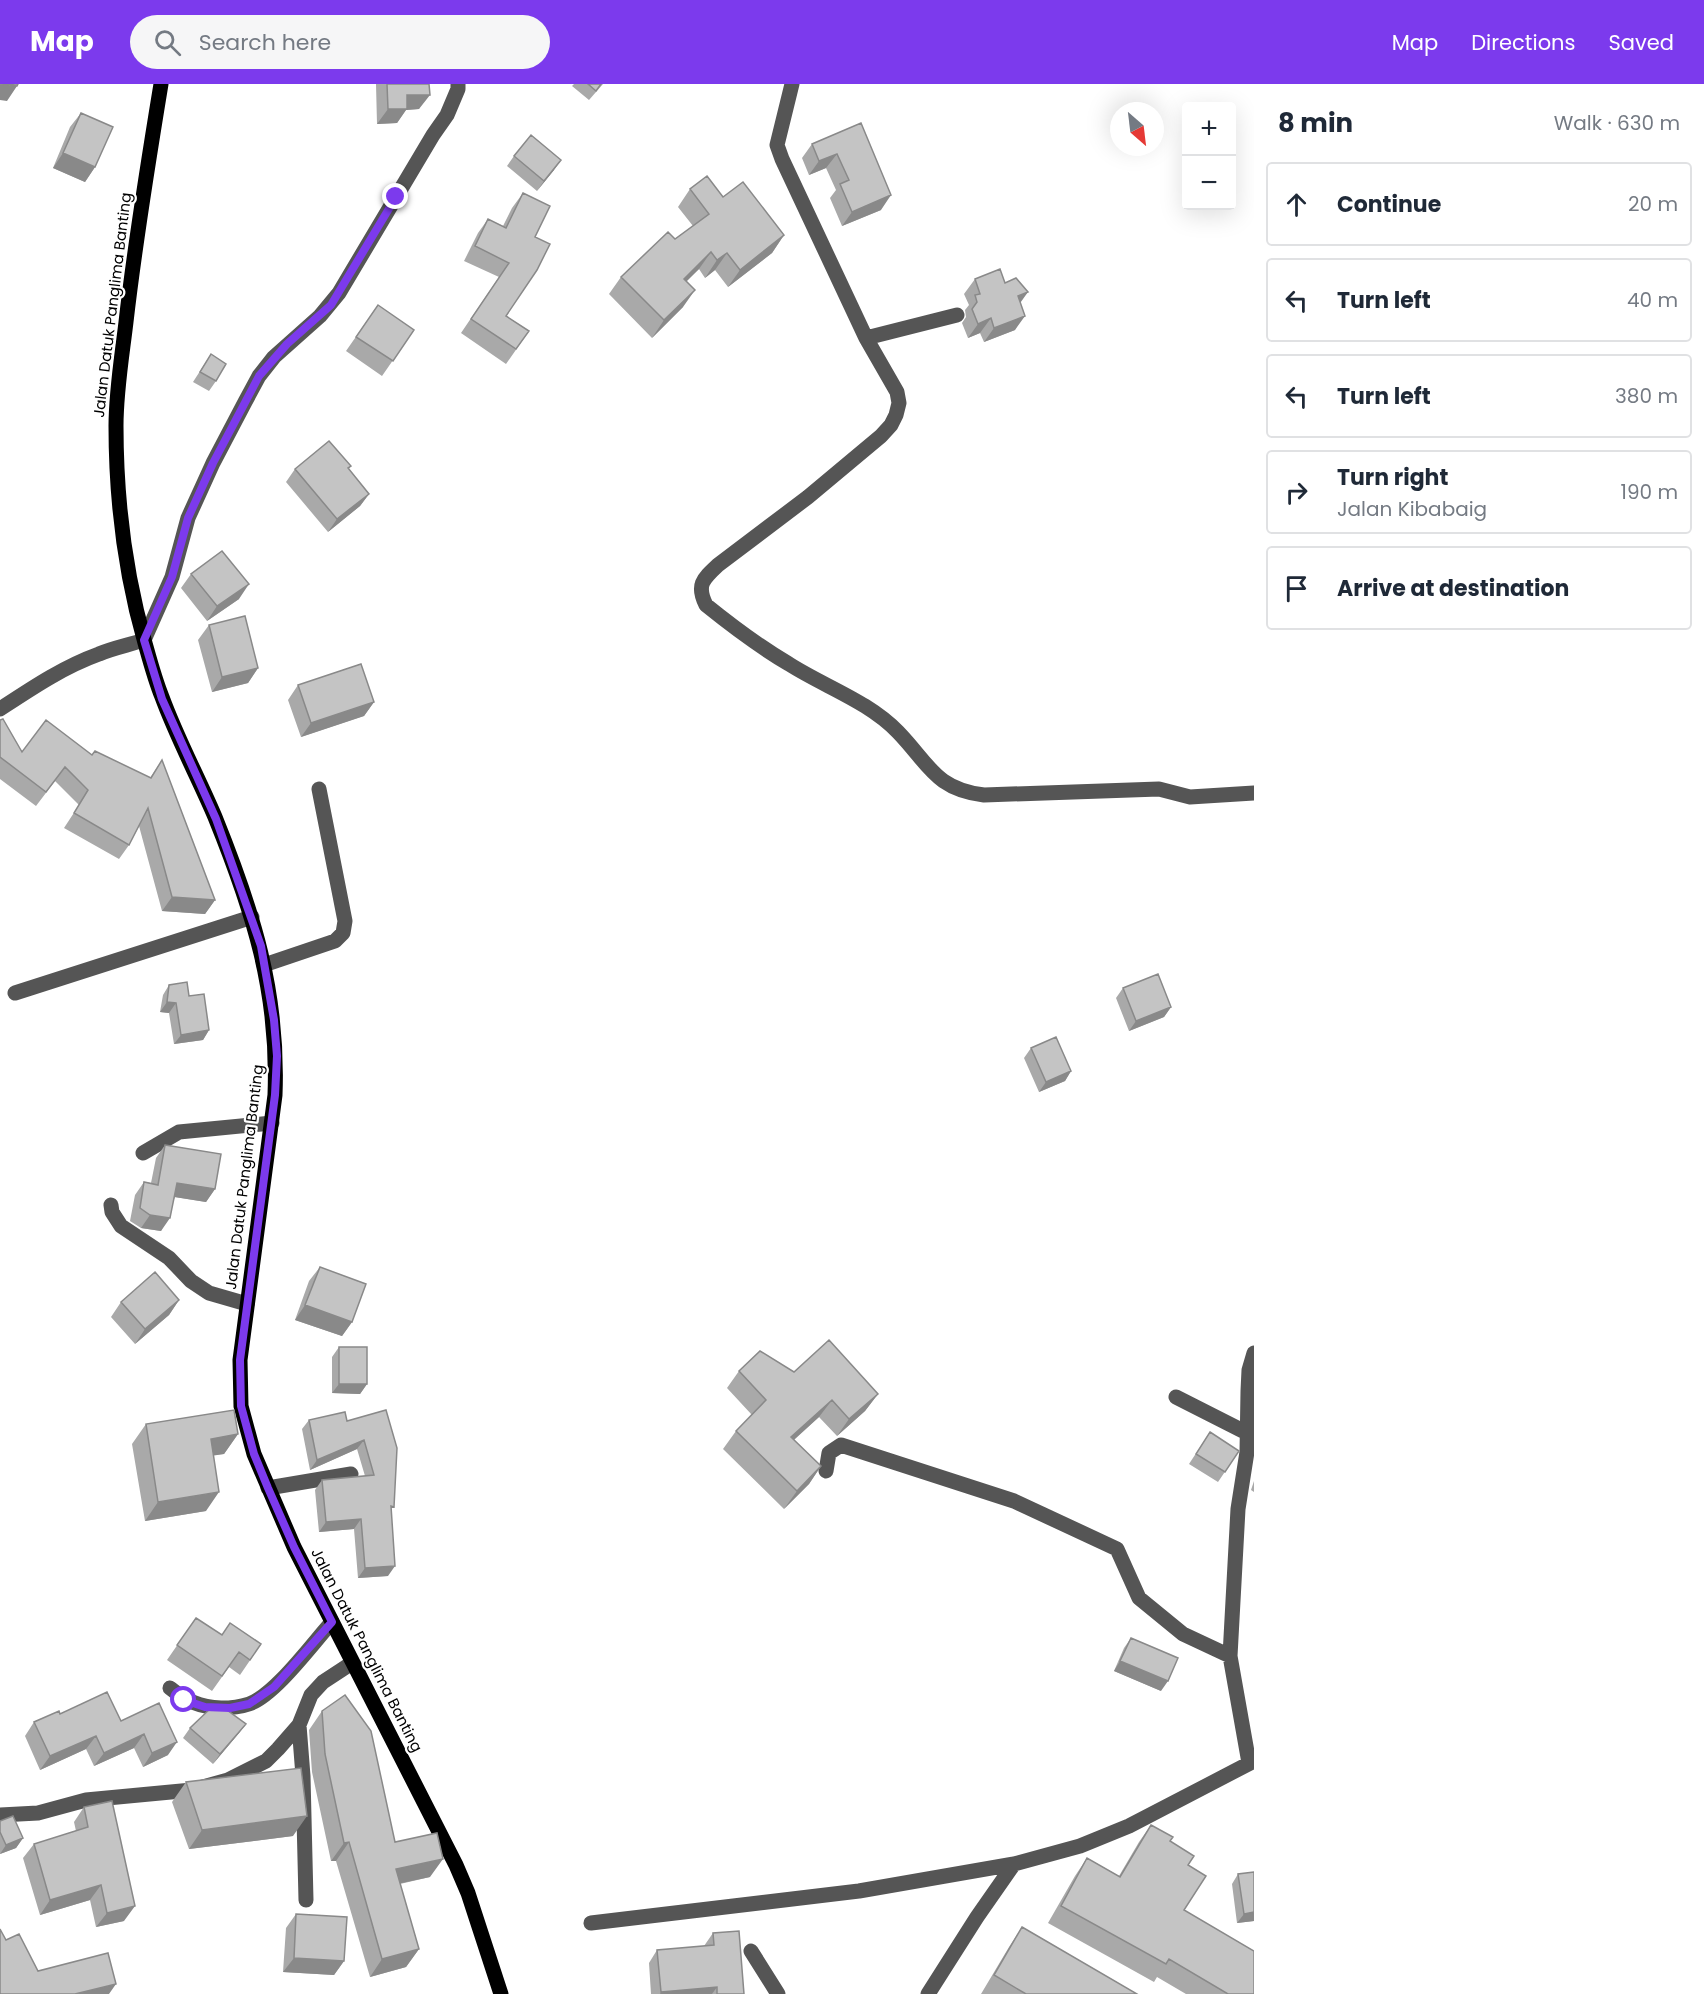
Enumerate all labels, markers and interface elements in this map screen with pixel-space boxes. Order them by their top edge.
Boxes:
search box [130,15,550,69]
text: Map [30,22,94,61]
icon: search [151,26,184,59]
text: Search here [199,27,331,58]
text: Map [1392,28,1438,57]
text: Directions [1471,28,1575,57]
text: Saved [1608,28,1674,57]
north arrow [1110,102,1164,156]
map controls [1182,102,1236,210]
button: + [1182,102,1236,156]
text: 8 min [1278,105,1353,141]
text: Walk · 630 m [1554,109,1680,137]
button: − [1182,156,1236,210]
route end [382,183,408,209]
icon: ahead [1280,188,1313,221]
text: Continue [1337,189,1441,220]
text: 20 m [1628,190,1678,218]
street label: Jalan Datuk Panglima Banting [88,191,136,419]
icon: left [1280,284,1313,317]
text: Turn left [1337,285,1431,316]
text: 40 m [1627,286,1678,314]
icon: left [1280,380,1313,413]
text: Turn left [1337,381,1431,412]
text: 380 m [1615,382,1678,410]
text: Turn right [1337,462,1448,493]
icon: right [1280,476,1313,509]
text: 190 m [1621,478,1678,506]
text: Jalan Kibabaig [1337,495,1487,523]
icon: arrive [1280,572,1313,605]
text: Arrive at destination [1337,573,1569,604]
street label: Jalan Datuk Panglima Banting [220,1063,268,1291]
street label: Jalan Datuk Panglima Banting [306,1544,428,1756]
route start [170,1686,196,1712]

